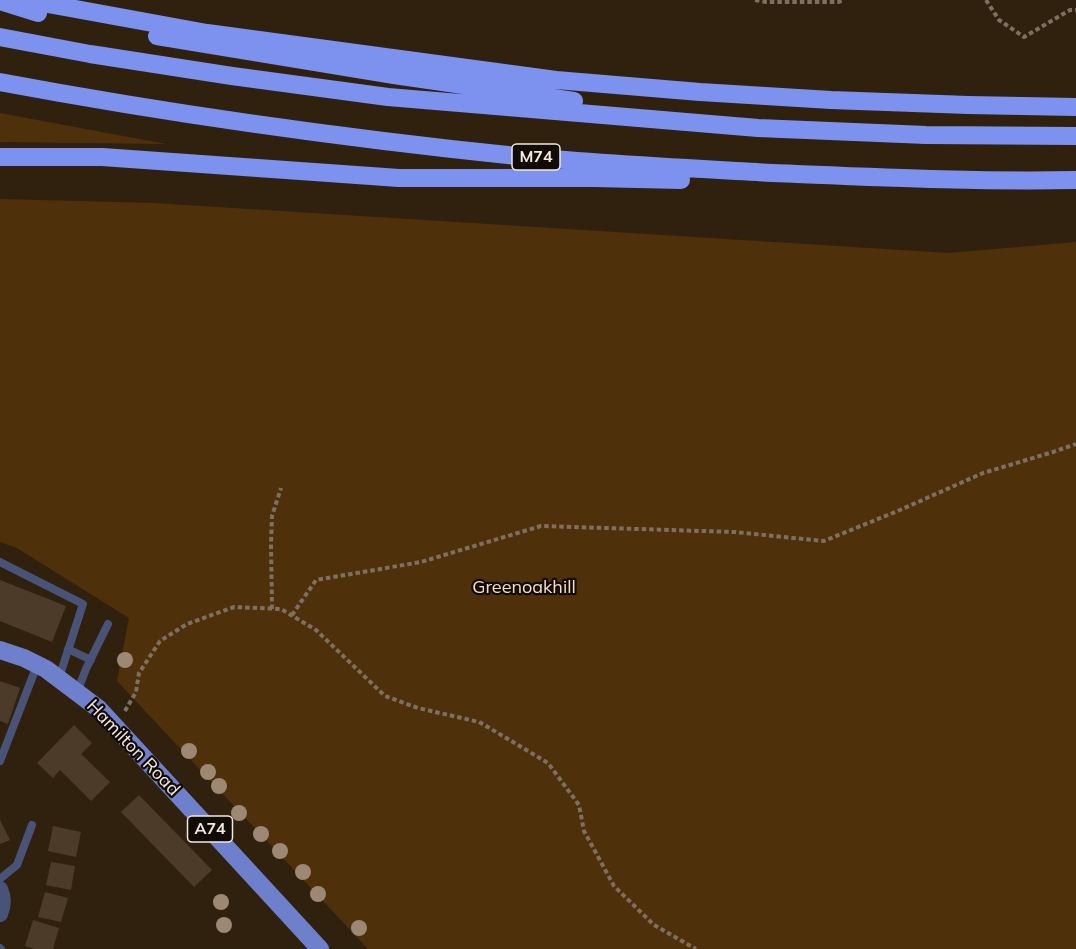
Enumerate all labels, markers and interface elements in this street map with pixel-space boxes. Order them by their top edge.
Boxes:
road number: M74 [512,144,560,170]
park label: Greenoakhill [472,577,576,599]
street label: Hamilton Road [82,696,184,800]
road number: A74 [188,816,232,842]

